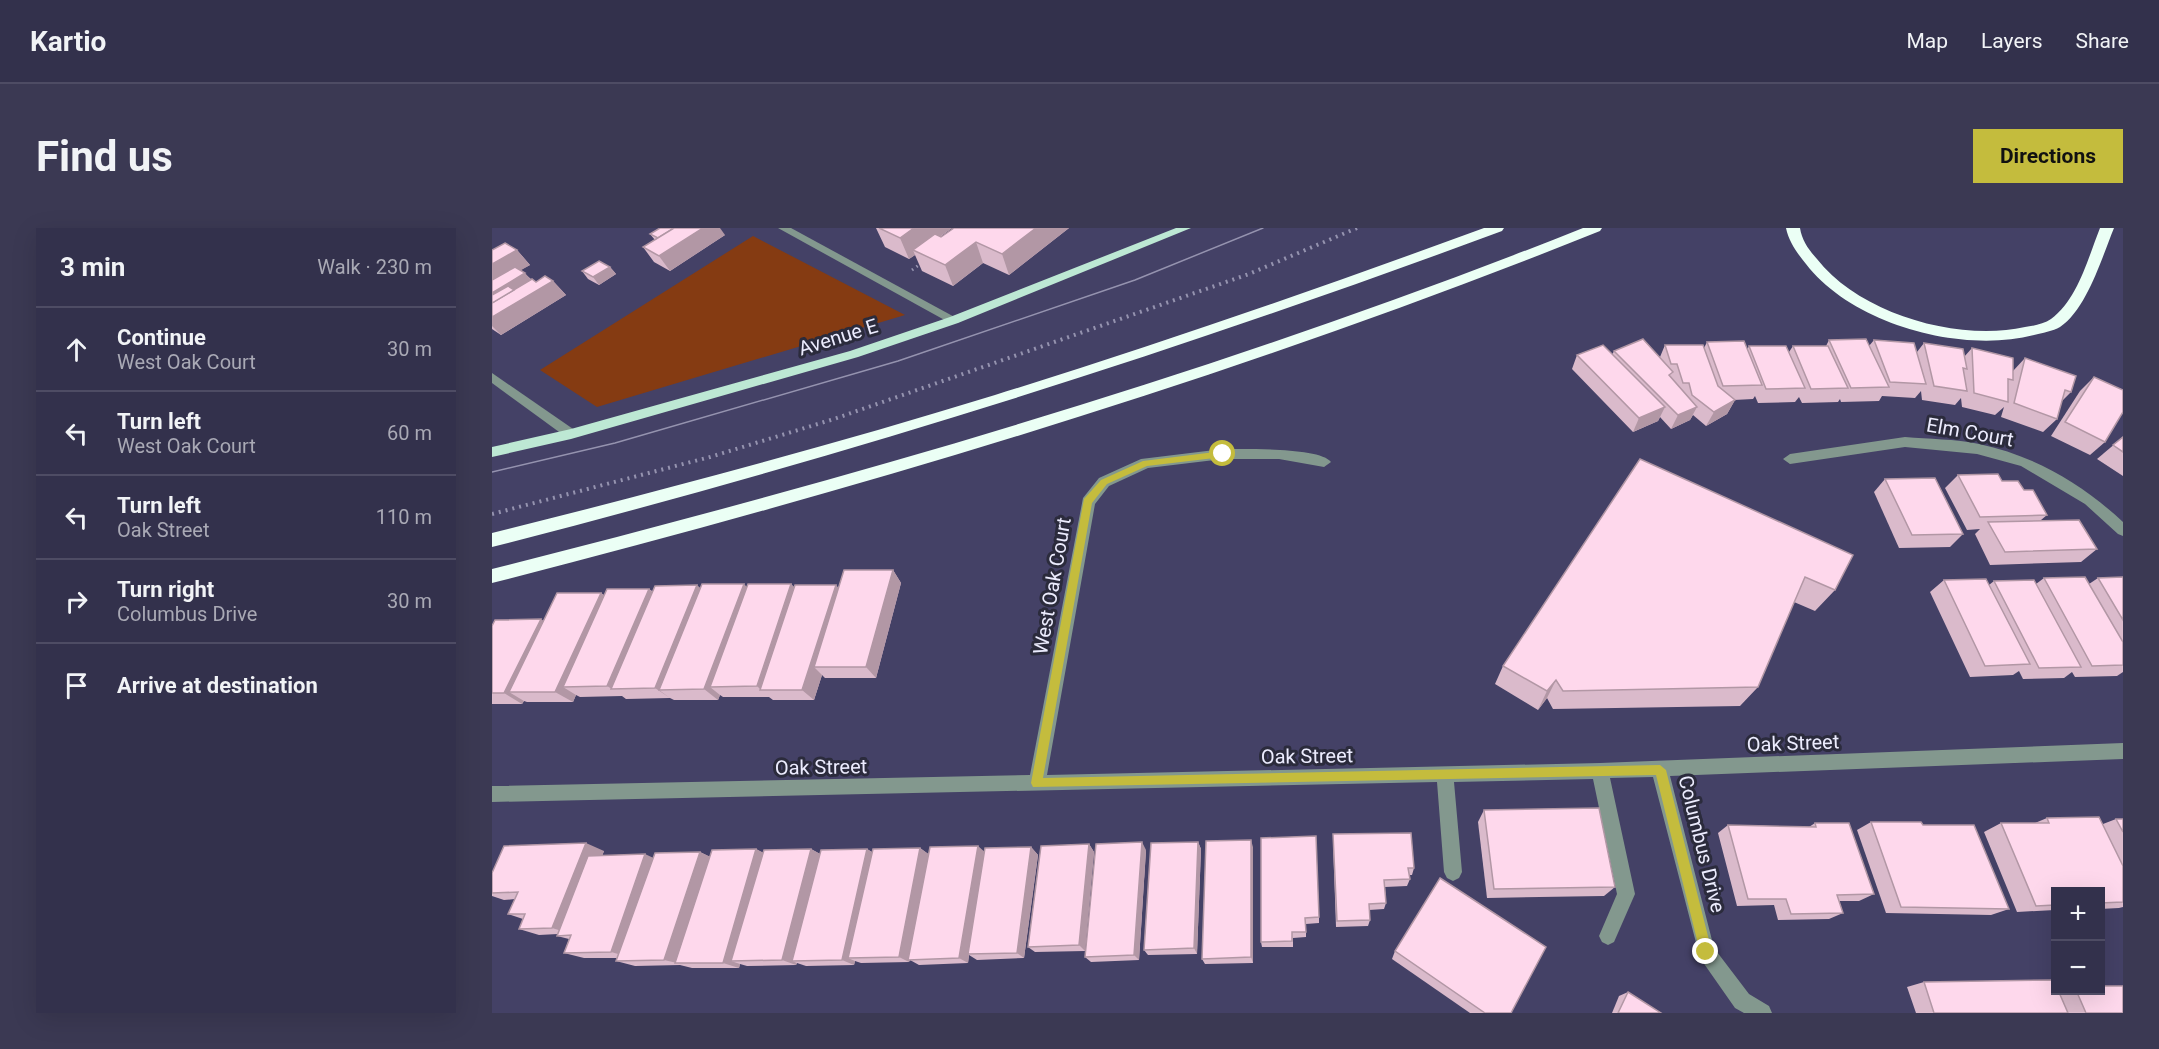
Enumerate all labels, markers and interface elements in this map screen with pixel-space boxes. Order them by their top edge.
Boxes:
text: Kartio [30,25,106,58]
text: Map [1906,29,1948,53]
text: Layers [1981,29,2042,53]
text: Share [2075,29,2129,53]
button: Directions [1973,129,2123,183]
text: Find us [36,132,173,181]
text: 3 min [60,252,125,282]
text: Walk · 230 m [317,255,432,279]
street label: Avenue E [795,314,881,360]
text: Continue [117,325,206,350]
icon: ahead [60,333,93,366]
text: 30 m [387,337,432,361]
text: West Oak Court [117,350,256,374]
text: Turn left [117,409,201,434]
street label: Elm Court [1925,413,2015,451]
icon: left [60,417,93,450]
text: 60 m [387,421,432,445]
text: West Oak Court [117,434,256,458]
route start [1209,440,1235,466]
text: Turn left [117,493,201,518]
icon: left [60,501,93,534]
text: 110 m [376,505,432,529]
street label: West Oak Court [1028,516,1076,656]
text: Oak Street [117,518,210,542]
text: Turn right [117,577,214,602]
icon: right [60,585,93,618]
text: 30 m [387,589,432,613]
text: Columbus Drive [117,602,257,626]
icon: arrive [60,669,93,702]
text: Arrive at destination [117,673,318,698]
street label: Oak Street [1746,729,1840,757]
street label: Oak Street [1261,743,1353,769]
street label: Oak Street [775,754,867,780]
street label: Columbus Drive [1673,773,1731,915]
map controls [2051,887,2105,995]
button: + [2051,887,2105,941]
route end [1692,938,1718,964]
button: − [2051,941,2105,995]

